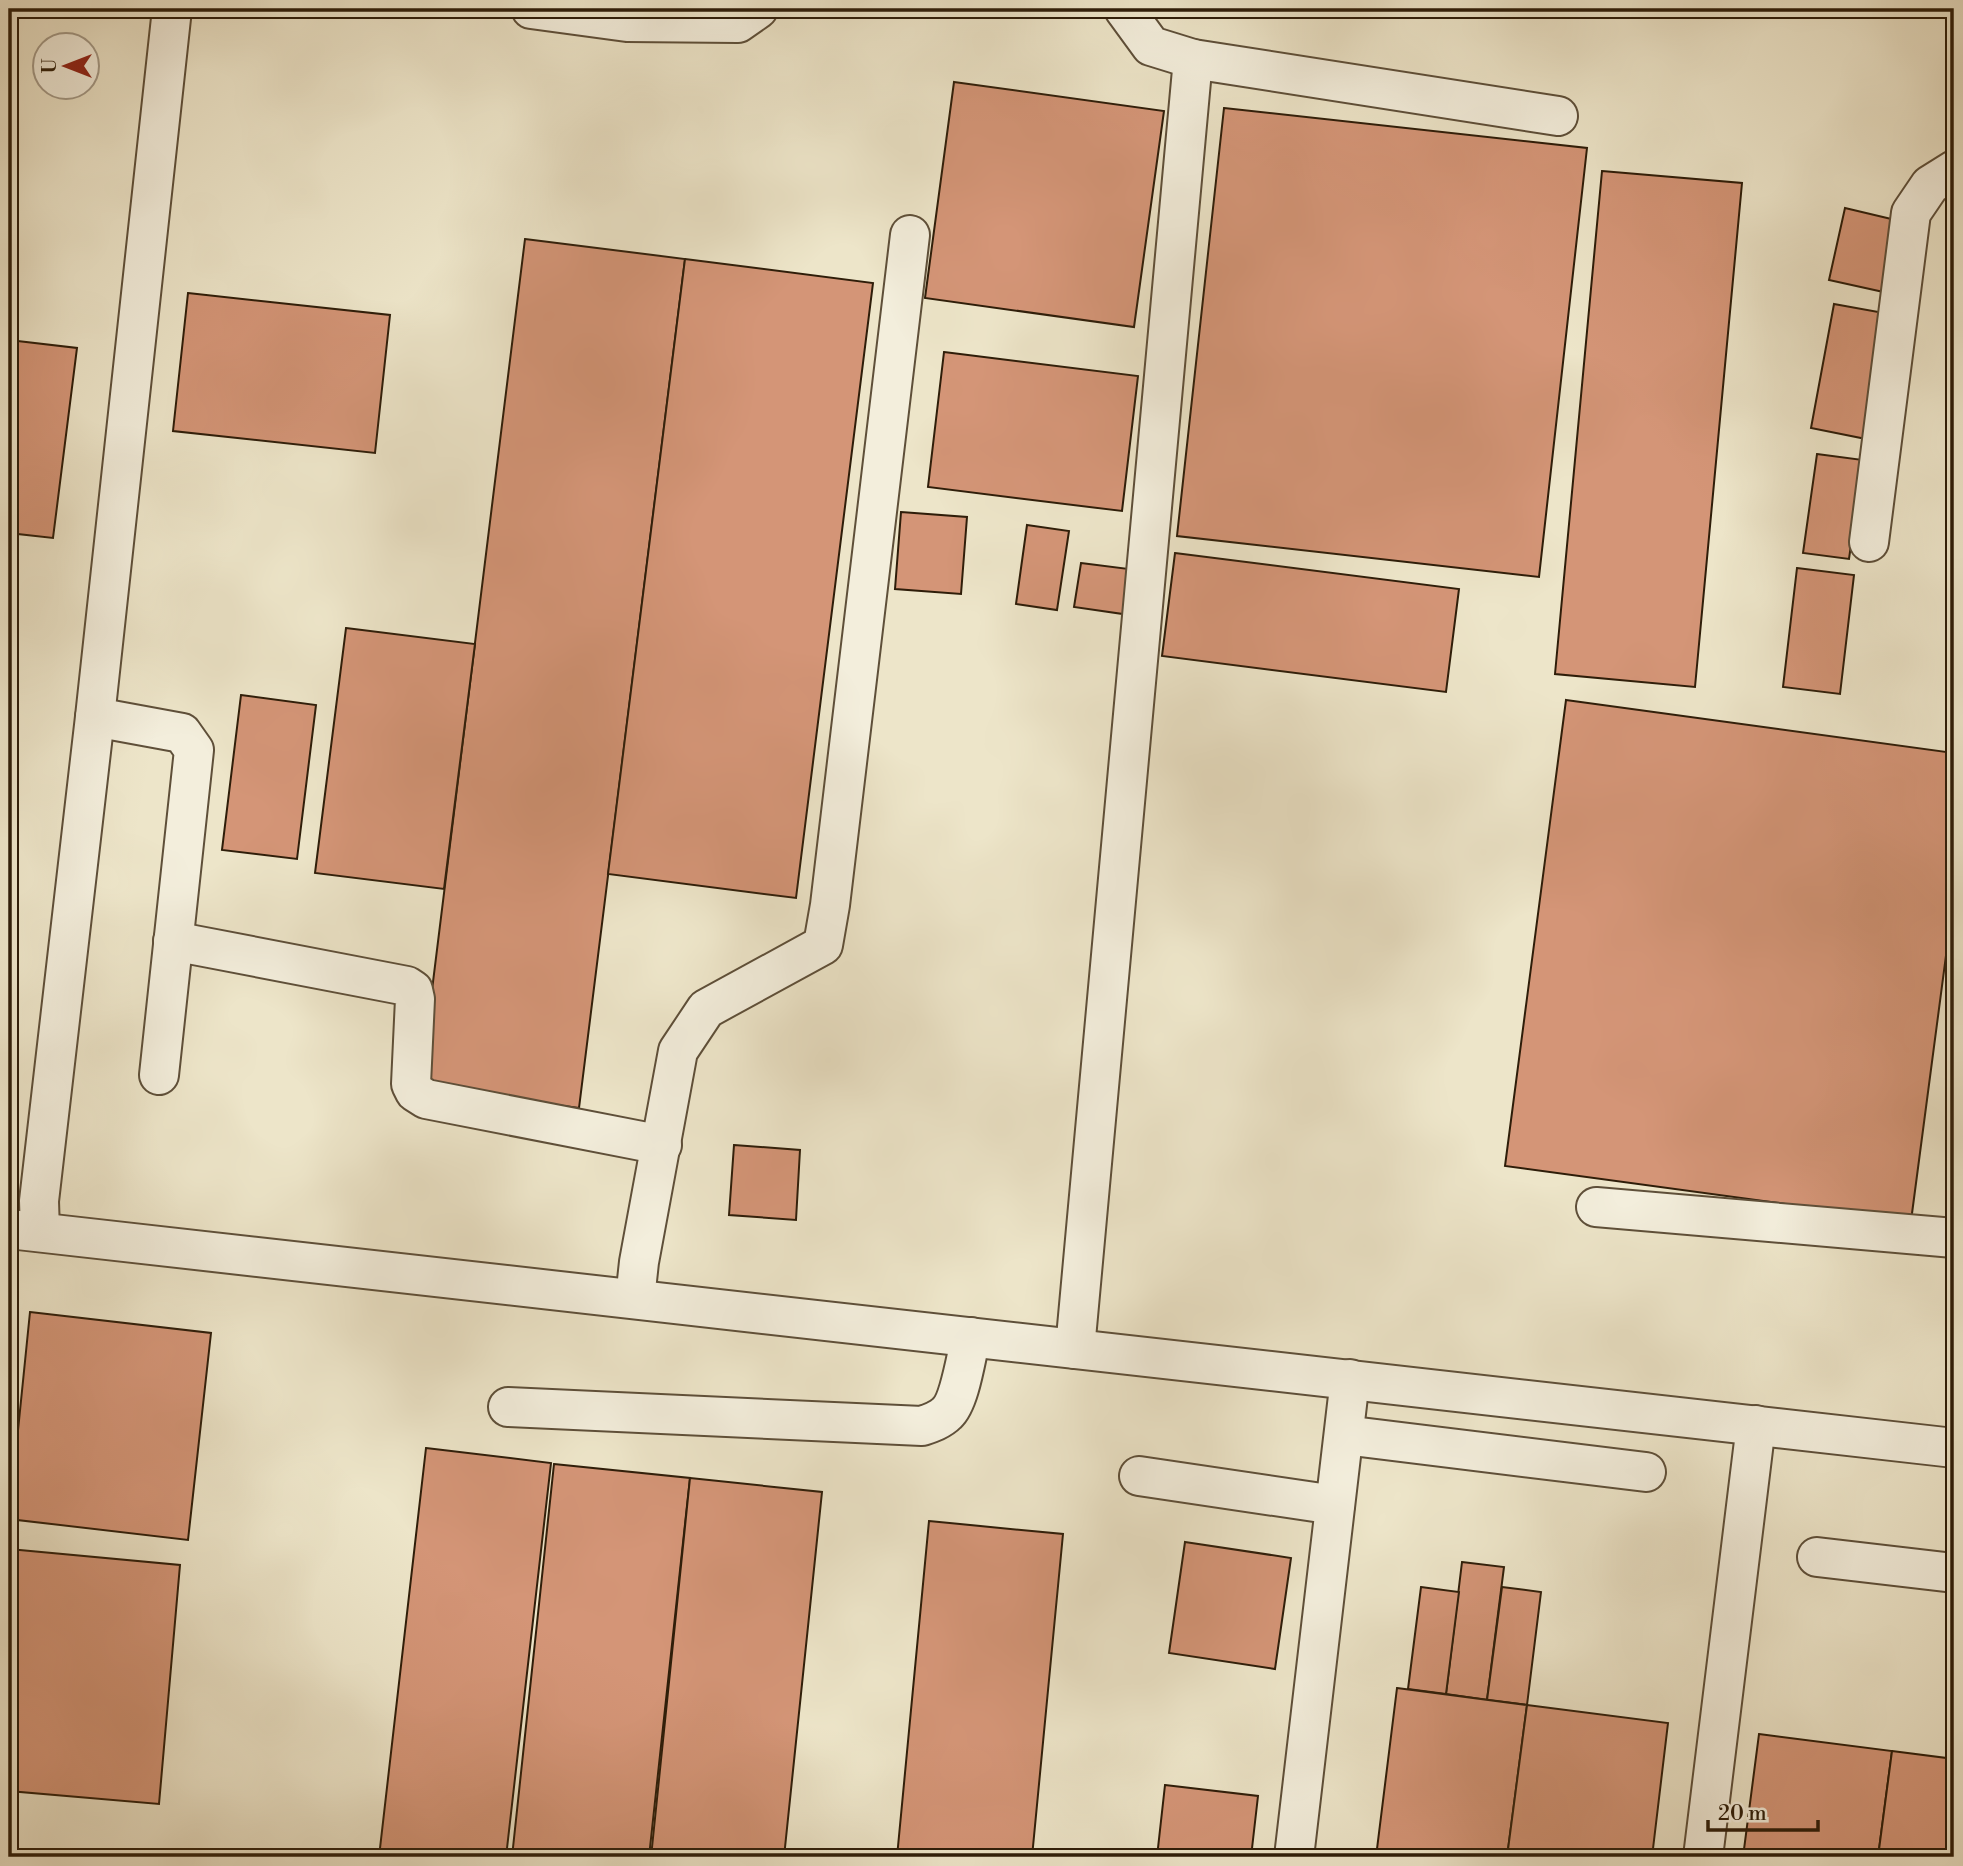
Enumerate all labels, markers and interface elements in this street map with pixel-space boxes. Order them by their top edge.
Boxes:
north arrow [32,32,102,102]
text: U [38,58,62,73]
scale bar [1708,1789,1818,1833]
text: 20 m [1718,1801,1767,1827]

